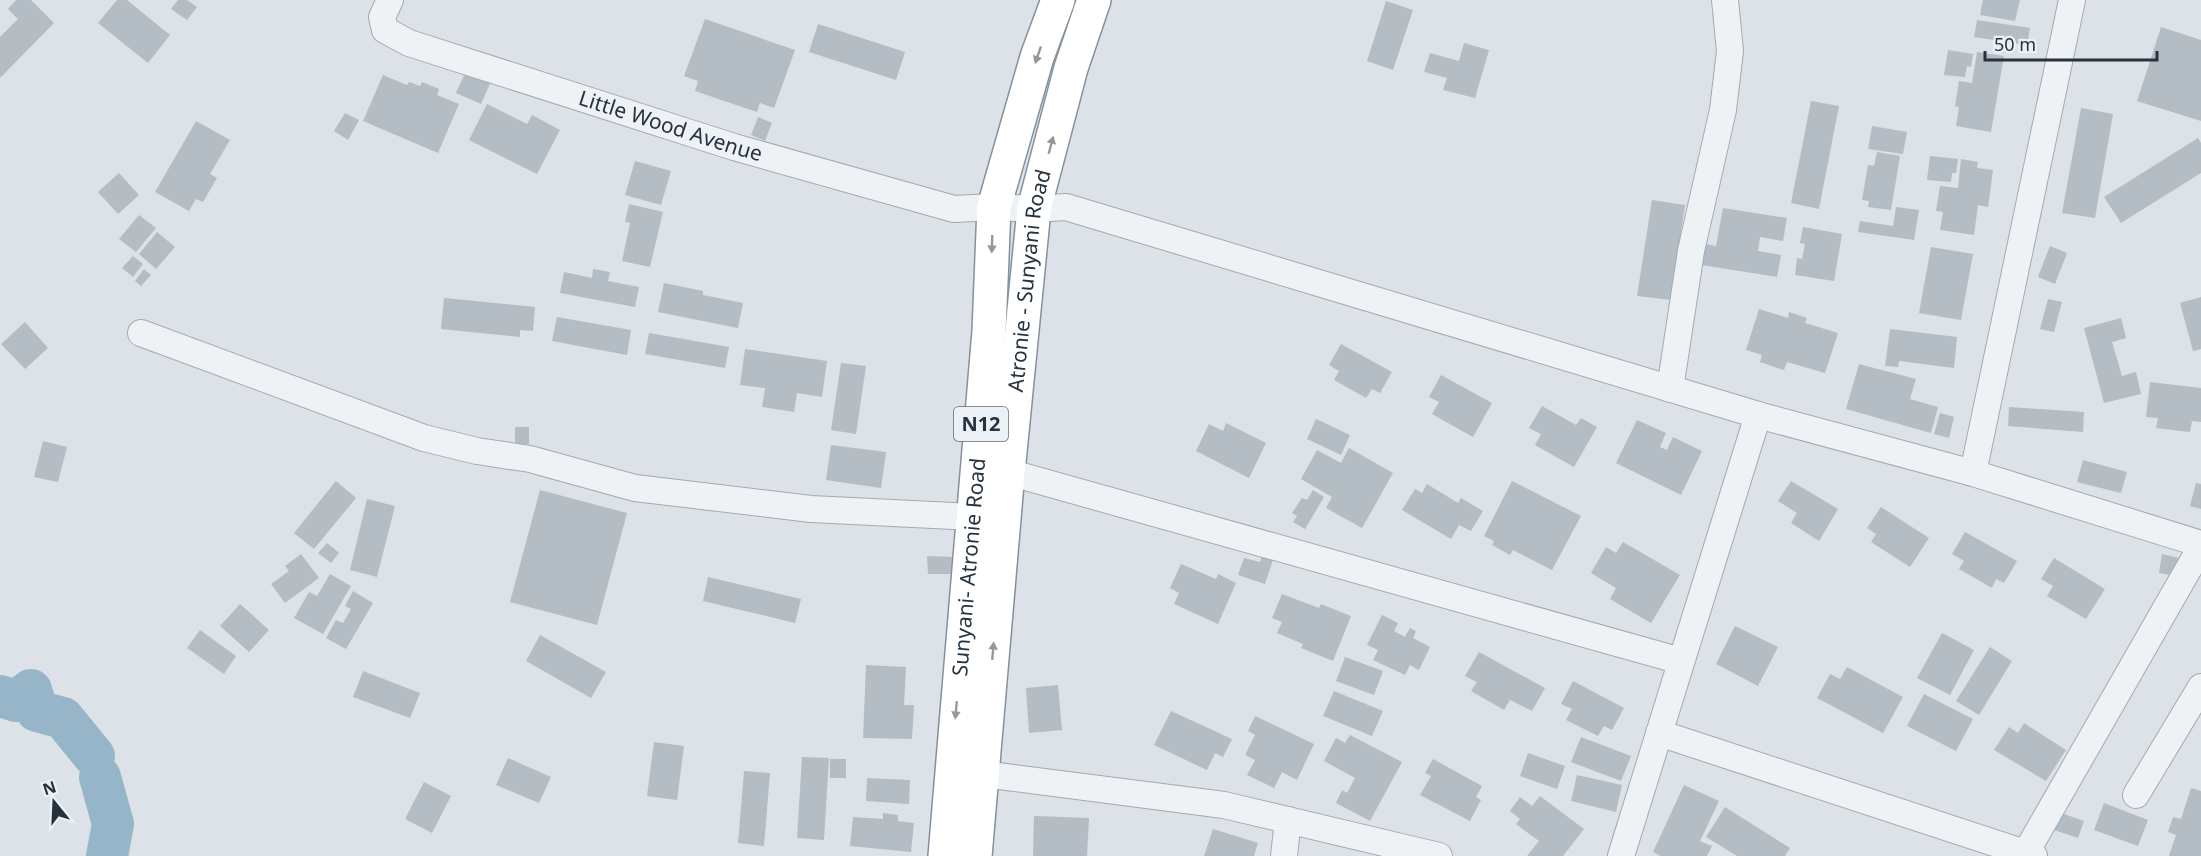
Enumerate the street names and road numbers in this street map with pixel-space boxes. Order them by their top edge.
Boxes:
street label: Little Wood Avenue [576,83,766,167]
street label: Atronie - Sunyani Road [1001,166,1057,393]
road number: N12 [954,407,1008,441]
street label: Sunyani- Atronie Road [945,457,991,677]

